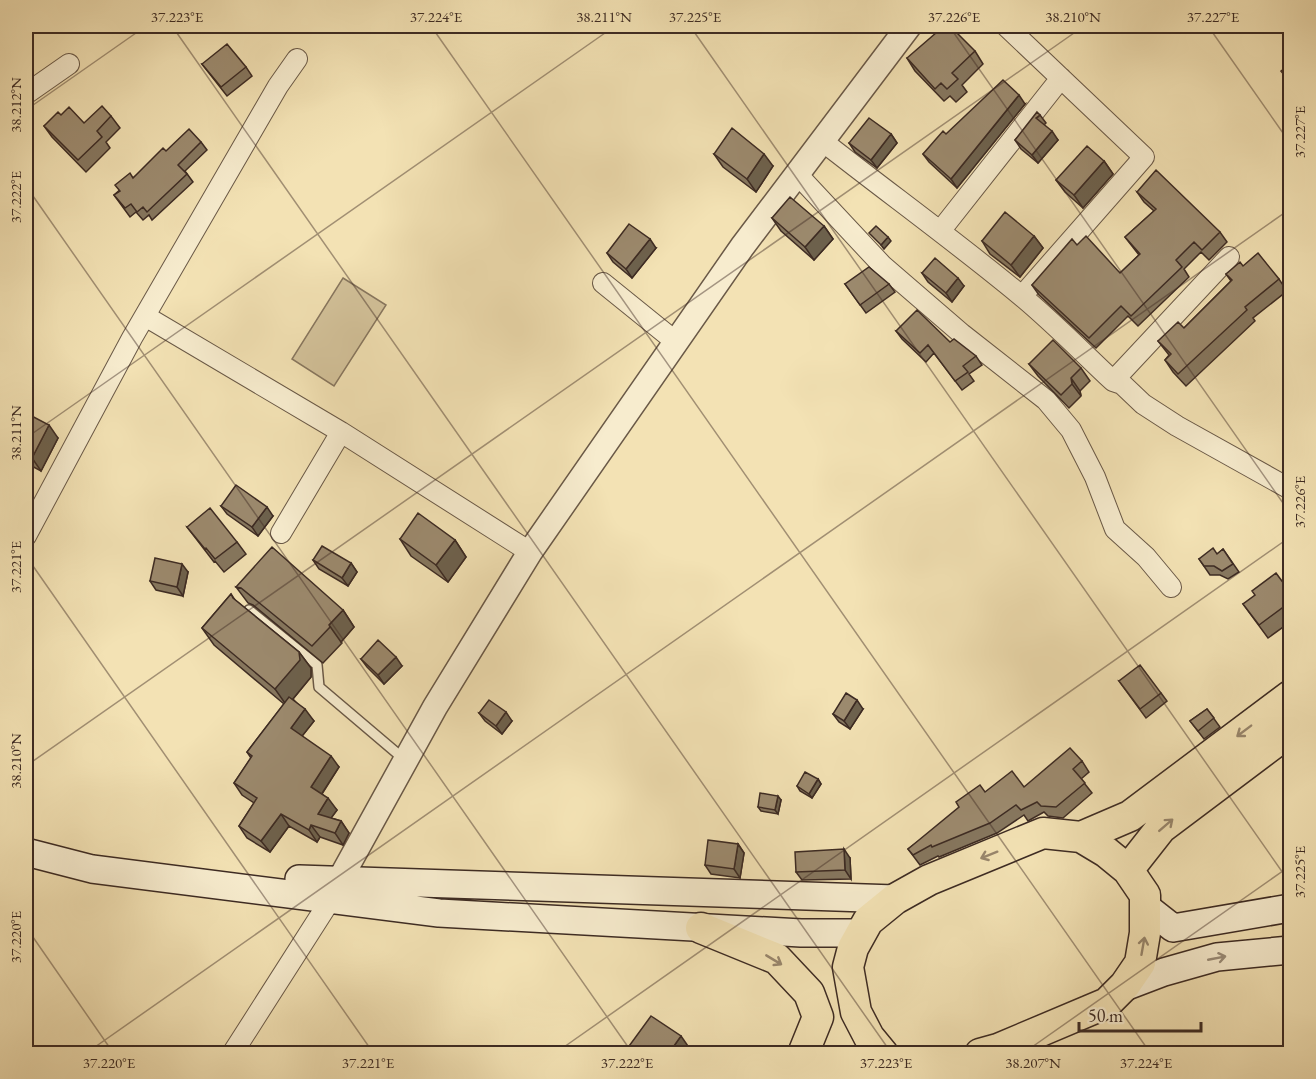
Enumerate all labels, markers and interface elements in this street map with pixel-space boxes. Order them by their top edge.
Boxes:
text: 37.223°E [151,7,204,26]
text: 37.224°E [410,7,463,26]
text: 38.211°N [576,7,632,26]
text: 37.225°E [669,7,722,26]
text: 37.226°E [928,7,981,26]
text: 38.210°N [1045,7,1101,26]
text: 37.227°E [1187,7,1240,26]
text: 38.212°N [6,77,25,133]
text: 37.227°E [1290,105,1309,158]
text: 37.222°E [6,170,25,223]
text: 38.211°N [6,405,25,461]
text: 37.226°E [1290,475,1309,528]
text: 37.221°E [6,540,25,593]
one-way arrow [1236,725,1252,737]
text: 38.210°N [6,733,25,789]
one-way arrow [1158,819,1174,832]
text: 37.225°E [1290,845,1309,898]
one-way arrow [980,850,999,861]
text: 37.220°E [6,910,25,963]
one-way arrow [1138,937,1149,957]
one-way arrow [1207,952,1227,963]
one-way arrow [765,954,782,966]
scale bar [1079,995,1200,1033]
text: 50 m [1088,1004,1123,1027]
text: 37.220°E [83,1053,136,1072]
text: 37.221°E [342,1053,395,1072]
text: 37.222°E [601,1053,654,1072]
text: 37.223°E [860,1053,913,1072]
text: 38.207°N [1005,1053,1061,1072]
text: 37.224°E [1120,1053,1173,1072]

